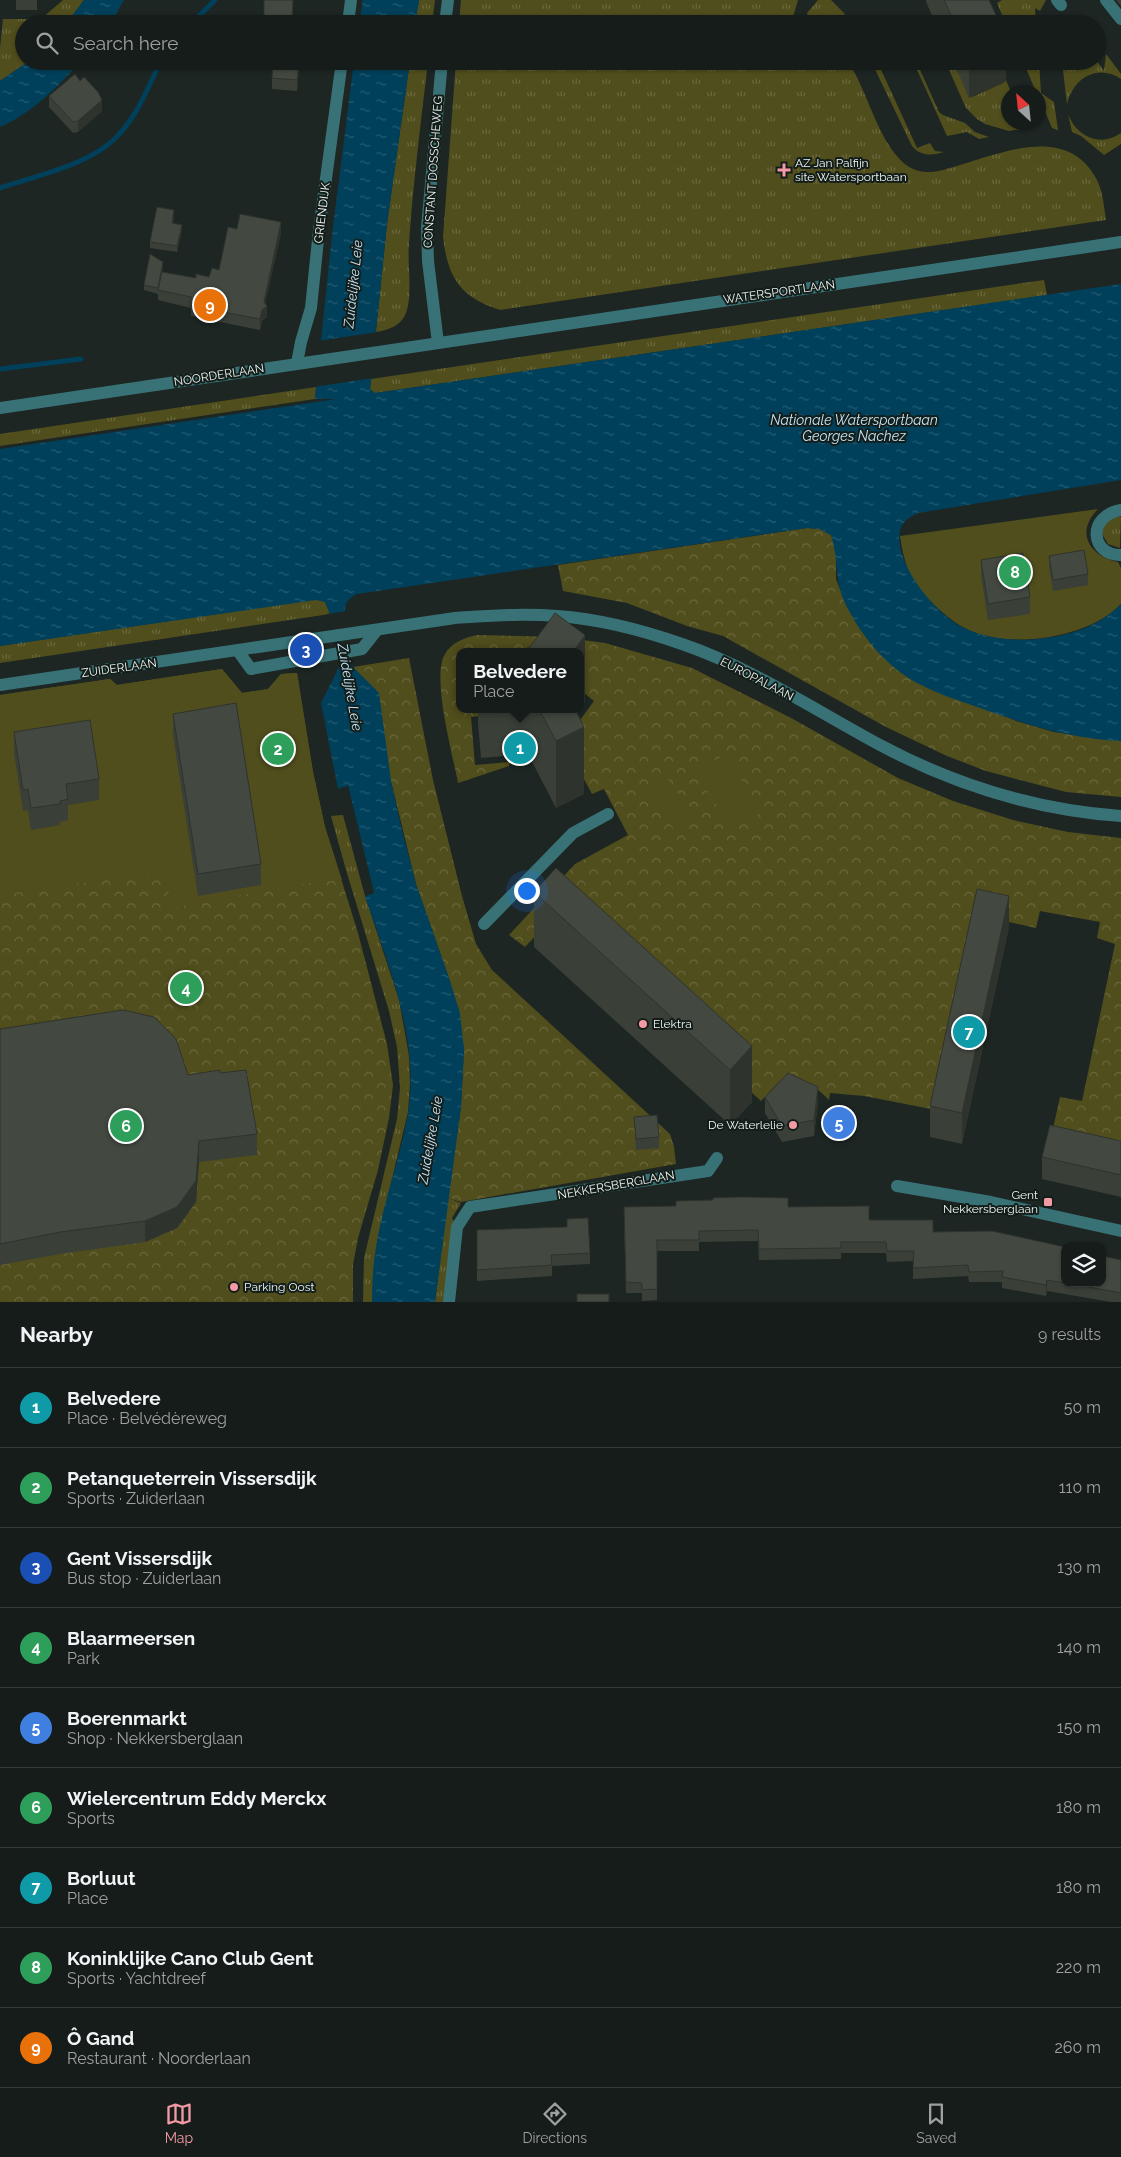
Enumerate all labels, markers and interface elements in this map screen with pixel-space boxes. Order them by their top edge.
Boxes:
search box [15,15,1106,70]
icon: search [33,29,61,57]
text: Search here [73,32,179,54]
north arrow [1001,85,1046,130]
street label: CONSTANT DOSSCHEWEG [421,95,445,249]
place label: AZ Jan Palfijn site Watersportbaan [795,156,907,184]
marker: AZ Jan Palfijn site Watersportbaan [777,163,791,177]
street label: GRIENDIJK [311,182,333,244]
water label: Zuidelijke Leie [340,239,366,330]
street label: WATERSPORTLAAN [722,277,836,307]
pin: 9 [194,286,226,324]
street label: NOORDERLAAN [173,361,265,389]
water label: Nationale Watersportbaan Georges Nachez [770,412,938,444]
pin: 8 [999,553,1031,591]
pin: 3 [290,631,322,669]
water label: Zuidelijke Leie [334,641,366,733]
popup [456,648,584,713]
street label: EUROPALAAN [718,654,796,704]
street label: ZUIDERLAAN [80,656,158,680]
text: Belvedere [473,660,567,682]
text: Place [473,682,514,701]
pin: 1 [504,729,536,767]
pin: 2 [262,730,294,768]
your location [514,878,540,904]
pin: 4 [170,969,202,1007]
pin: 7 [953,1013,985,1051]
place label: Elektra [653,1017,692,1031]
marker: Elektra [637,1018,649,1030]
water label: Zuidelijke Leie [414,1094,446,1186]
pin: 5 [823,1104,855,1142]
pin: 6 [110,1107,142,1145]
place label: De Waterlelie [708,1118,783,1132]
marker: De Waterlelie [787,1119,799,1131]
street label: NEKKERSBERGLAAN [556,1168,676,1202]
place label: Gent Nekkersberglaan [943,1188,1038,1216]
marker: Gent Nekkersberglaan [1042,1196,1054,1208]
map controls [1061,1242,1106,1287]
button: layers [1061,1242,1106,1287]
place label: Parking Oost [244,1280,315,1294]
marker: Parking Oost [228,1281,240,1293]
text: Nearby [20,1322,93,1347]
text: 9 results [1038,1325,1101,1344]
text: Belvedere [67,1387,161,1409]
text: 1 [32,1398,40,1417]
text: 50 m [1064,1398,1101,1417]
text: Place · Belvédèreweg [67,1409,227,1428]
text: Petanqueterrein Vissersdijk [67,1467,317,1489]
text: 2 [31,1478,41,1497]
text: 110 m [1059,1478,1101,1497]
text: Sports · Zuiderlaan [67,1489,205,1508]
text: Gent Vissersdijk [67,1547,212,1569]
text: 3 [32,1558,40,1577]
text: 130 m [1057,1558,1101,1577]
text: Bus stop · Zuiderlaan [67,1569,221,1588]
text: Blaarmeersen [67,1627,195,1649]
text: 4 [31,1638,41,1657]
text: 140 m [1057,1638,1101,1657]
text: Park [67,1649,100,1668]
text: Boerenmarkt [67,1707,187,1729]
text: 5 [32,1718,40,1737]
text: 150 m [1057,1718,1101,1737]
text: Shop · Nekkersberglaan [67,1729,243,1748]
text: Wielercentrum Eddy Merckx [67,1787,326,1809]
text: 6 [31,1798,41,1817]
text: 180 m [1056,1798,1101,1817]
text: Sports [67,1809,115,1828]
text: Borluut [67,1867,136,1889]
text: 7 [32,1878,40,1897]
text: 180 m [1056,1878,1101,1897]
text: Place [67,1889,108,1908]
text: Koninklijke Cano Club Gent [67,1947,314,1969]
text: 8 [31,1958,41,1977]
text: 220 m [1056,1958,1101,1977]
text: Sports · Yachtdreef [67,1969,206,1988]
text: Ô Gand [67,2027,134,2049]
text: 9 [31,2038,41,2057]
text: 260 m [1054,2038,1101,2057]
text: Restaurant · Noorderlaan [67,2049,251,2068]
tab: Map [165,2100,193,2146]
tab: Directions [522,2100,587,2146]
tab: Saved [916,2100,956,2146]

